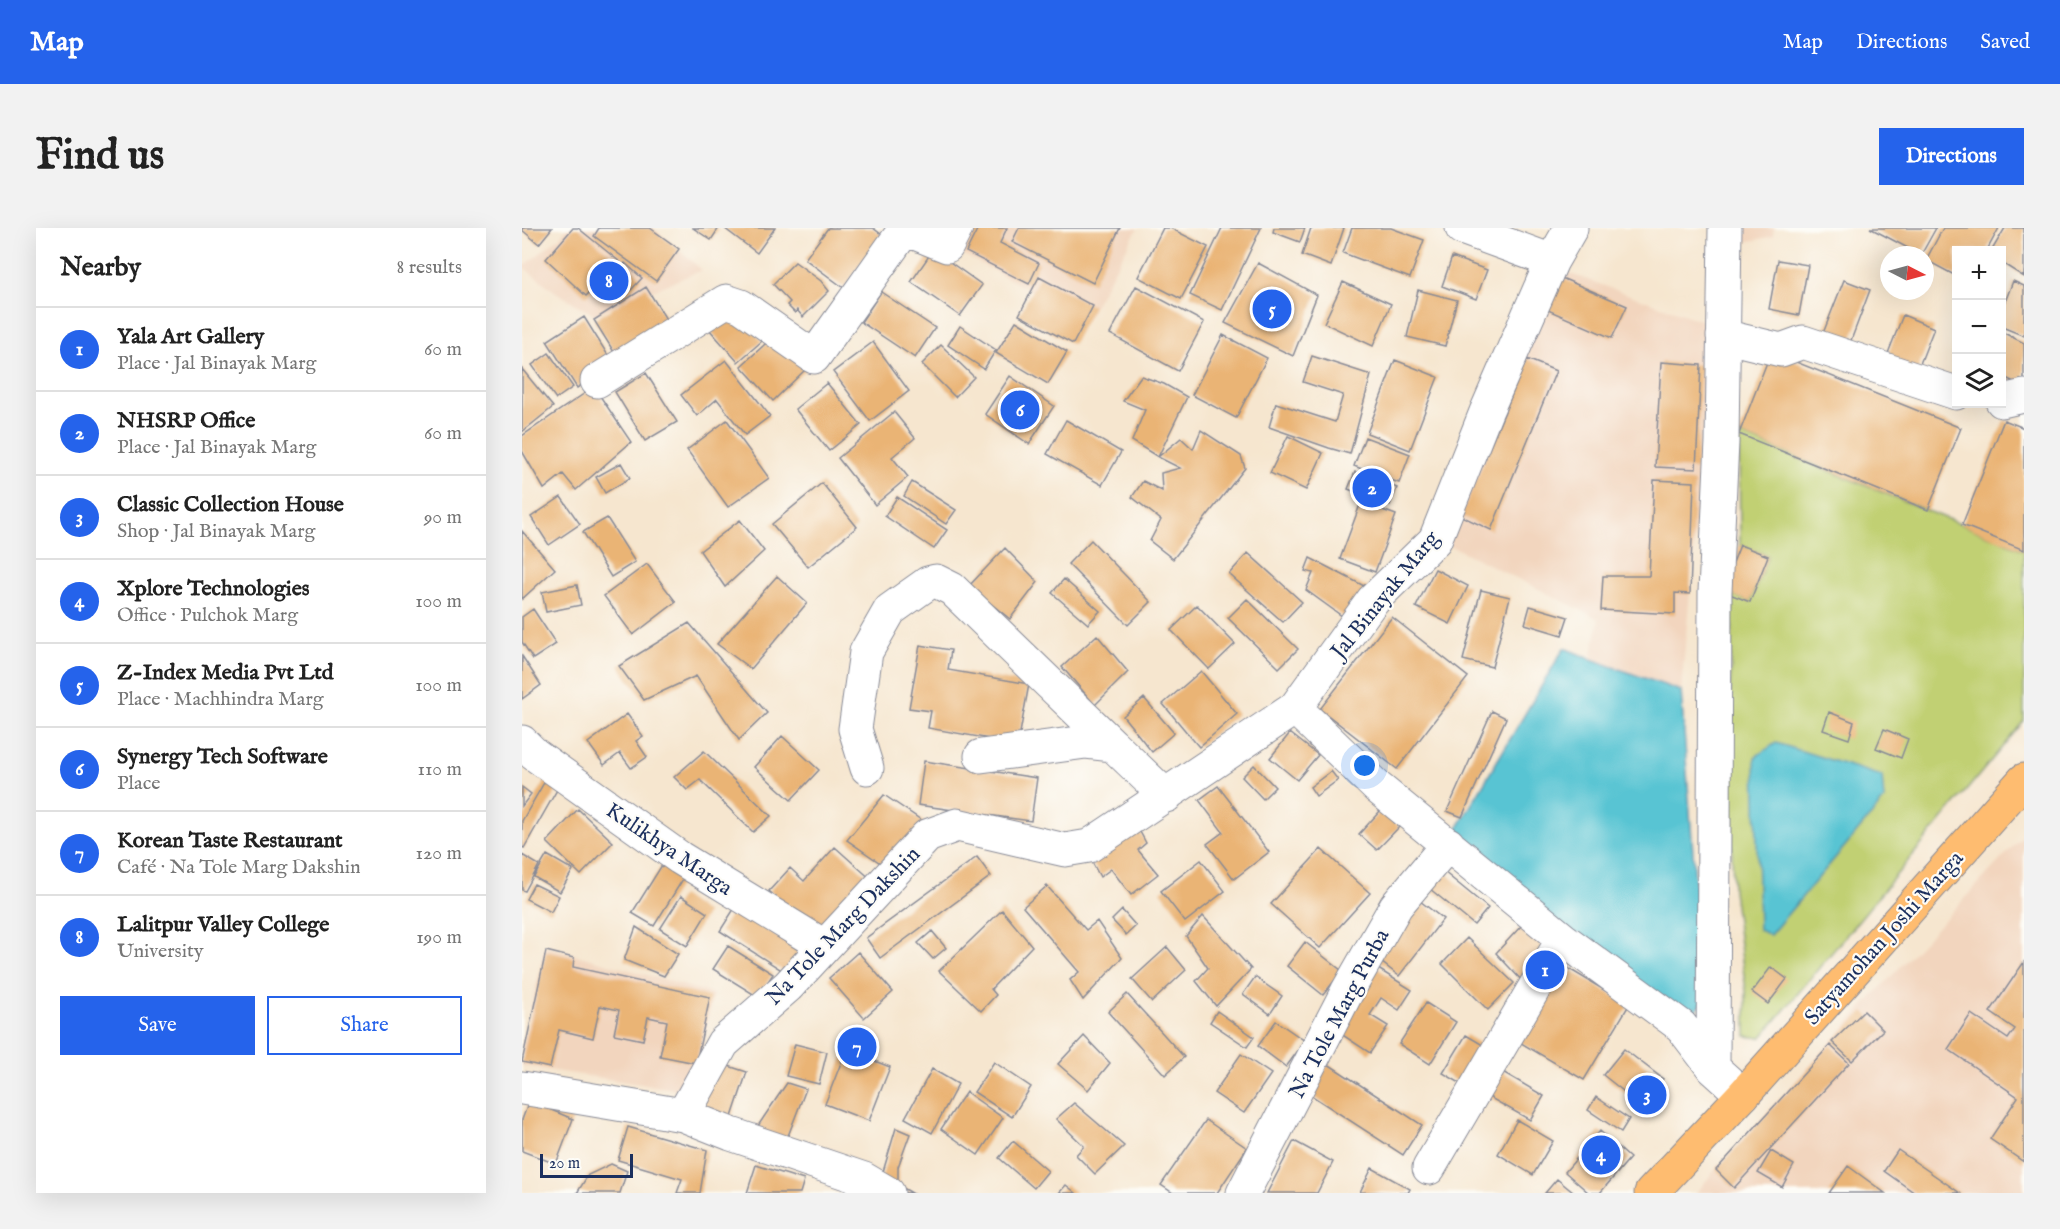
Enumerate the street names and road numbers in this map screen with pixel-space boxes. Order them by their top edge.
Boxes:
street label: Jal Binayak Marg [1323,525,1447,667]
street label: Kulikhya Marga [600,797,738,903]
street label: Na Tole Marg Dakshin [760,841,927,1012]
street label: Satyamohan Joshi Marga [1799,845,1970,1031]
street label: Na Tole Marg Purba [1283,924,1396,1103]

